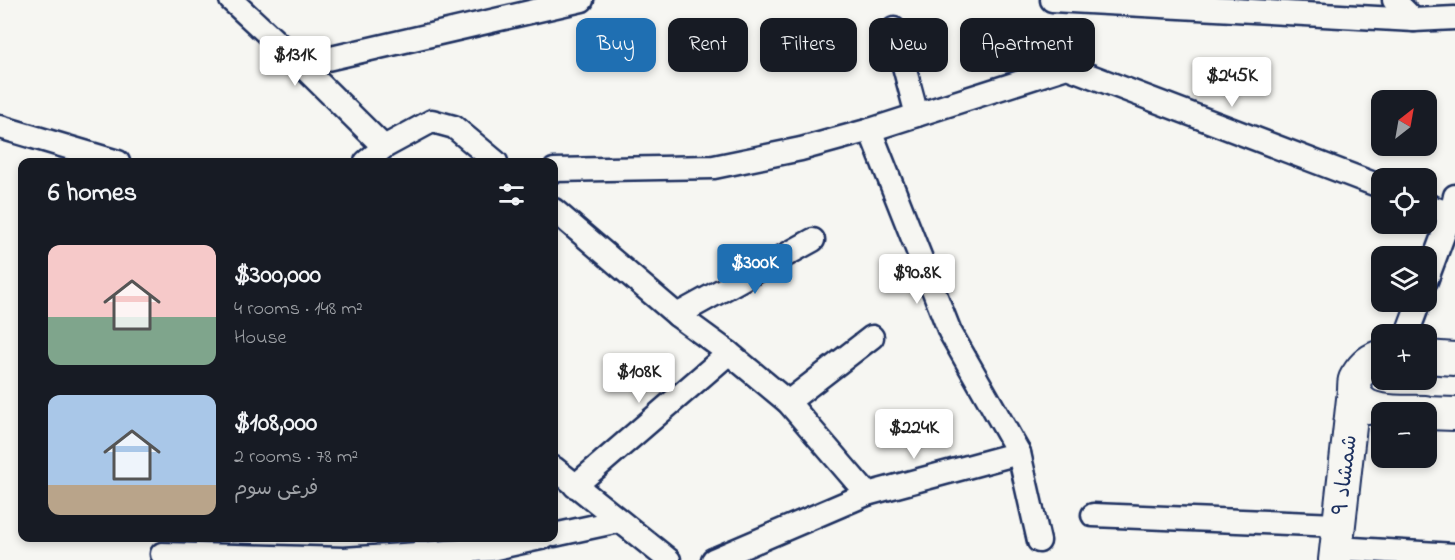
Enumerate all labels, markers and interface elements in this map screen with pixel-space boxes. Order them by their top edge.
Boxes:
chip: Buy [576,18,656,72]
chip: Rent [668,18,748,72]
chip: Filters [760,18,857,72]
chip: New [869,18,948,72]
chip: Apartment [960,18,1095,72]
pin: $131K [253,36,337,87]
text: $131K [274,41,316,70]
pin: $245K [1190,57,1274,108]
text: $245K [1206,62,1258,91]
north arrow [1371,90,1437,156]
map controls [1371,90,1437,468]
button: locate [1371,168,1437,234]
text: 6 homes [48,175,137,213]
icon: filters [495,178,528,211]
pin: $300K [713,244,797,295]
button: layers [1371,246,1437,312]
text: $300K [731,249,779,278]
pin: $90.8K [868,254,966,305]
text: $300,000 [234,257,321,295]
text: $90.8K [893,259,941,288]
icon: home [96,269,168,341]
text: 4 rooms · 148 m² [234,295,363,324]
text: House [234,324,287,353]
button: + [1371,324,1437,390]
pin: $108K [597,353,681,404]
text: $108K [617,358,661,387]
button: − [1371,402,1437,468]
text: $108,000 [234,405,317,443]
pin: $224K [872,409,956,460]
text: $224K [889,414,939,443]
icon: home [96,419,168,491]
street label: شمشاد ۹ [1326,433,1366,517]
text: 2 rooms · 78 m² [234,443,358,472]
text: فرعی سوم [234,475,318,504]

